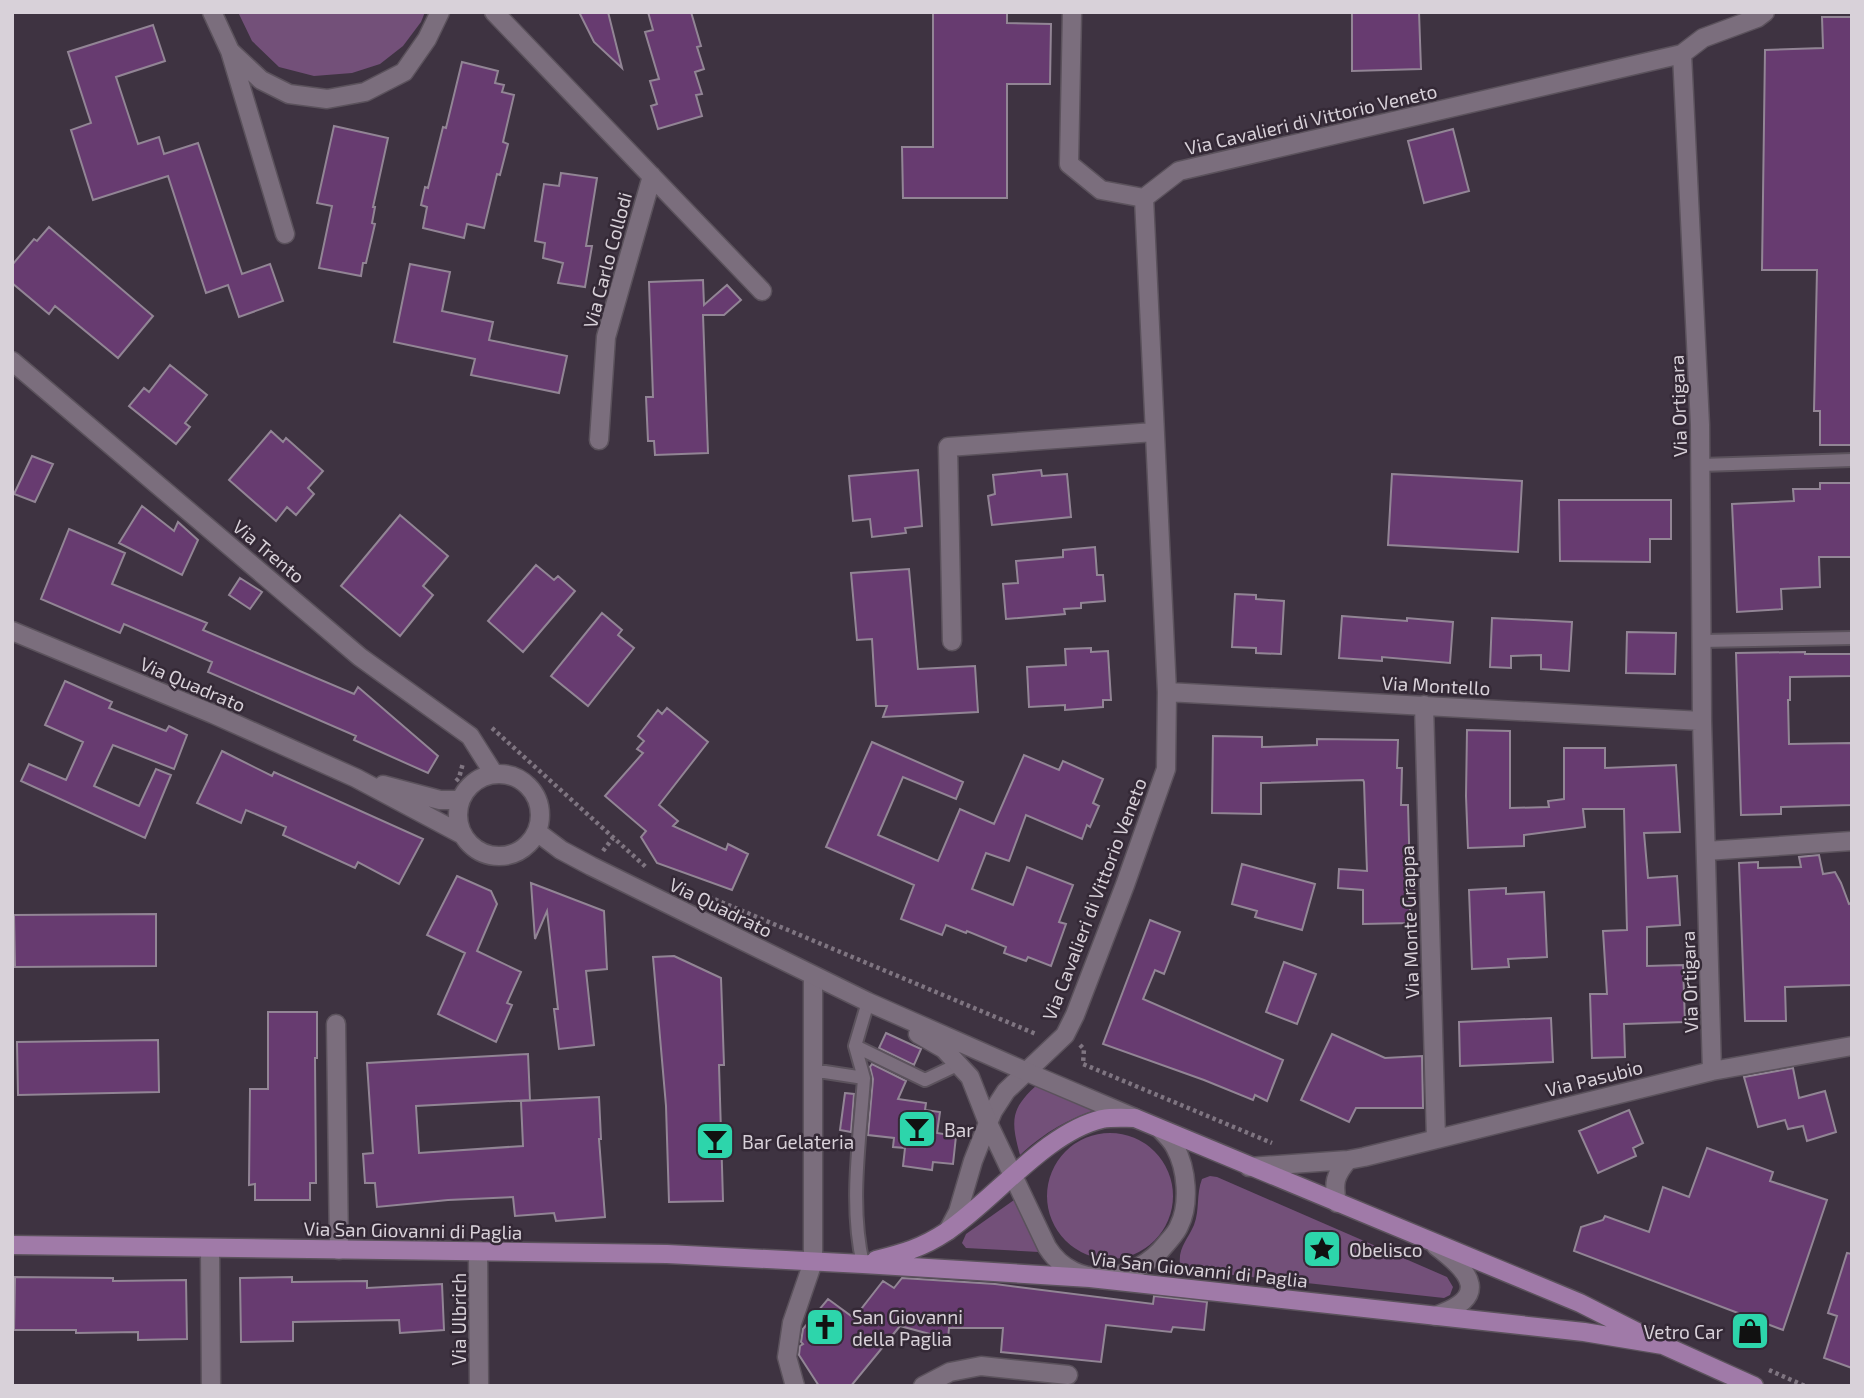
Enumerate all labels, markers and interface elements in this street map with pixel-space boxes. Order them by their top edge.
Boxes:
street label: Via Cavalieri di Vittorio Veneto [1183,79,1439,159]
street label: Via Carlo Collodi [578,189,636,331]
street label: Via Ortigara [1665,355,1691,457]
street label: Via Trento [229,514,309,588]
street label: Via Quadrato [137,652,249,716]
street label: Via Montello [1381,671,1491,699]
street label: Via Cavalieri di Vittorio Veneto [1037,774,1151,1024]
street label: Via Monte Grappa [1395,845,1423,999]
street label: Via Quadrato [666,872,776,942]
street label: Via Ortigara [1676,931,1702,1033]
street label: Via Pasubio [1543,1055,1645,1101]
bar icon: Bar [896,1108,938,1150]
place label: Bar [944,1118,974,1141]
bar icon: Bar Gelateria [694,1120,736,1162]
place label: Bar Gelateria [742,1130,854,1153]
street label: Via San Giovanni di Paglia [303,1217,523,1243]
place icon: Obelisco [1301,1228,1343,1270]
place label: Obelisco [1349,1238,1423,1261]
street label: Via San Giovanni di Paglia [1089,1246,1309,1292]
street label: Via Ulbrich [447,1273,470,1365]
place label: San Giovanni della Paglia [852,1305,963,1350]
church icon: San Giovanni della Paglia [804,1306,846,1348]
shop icon: Vetro Car [1729,1310,1771,1352]
place label: Vetro Car [1643,1320,1723,1343]

